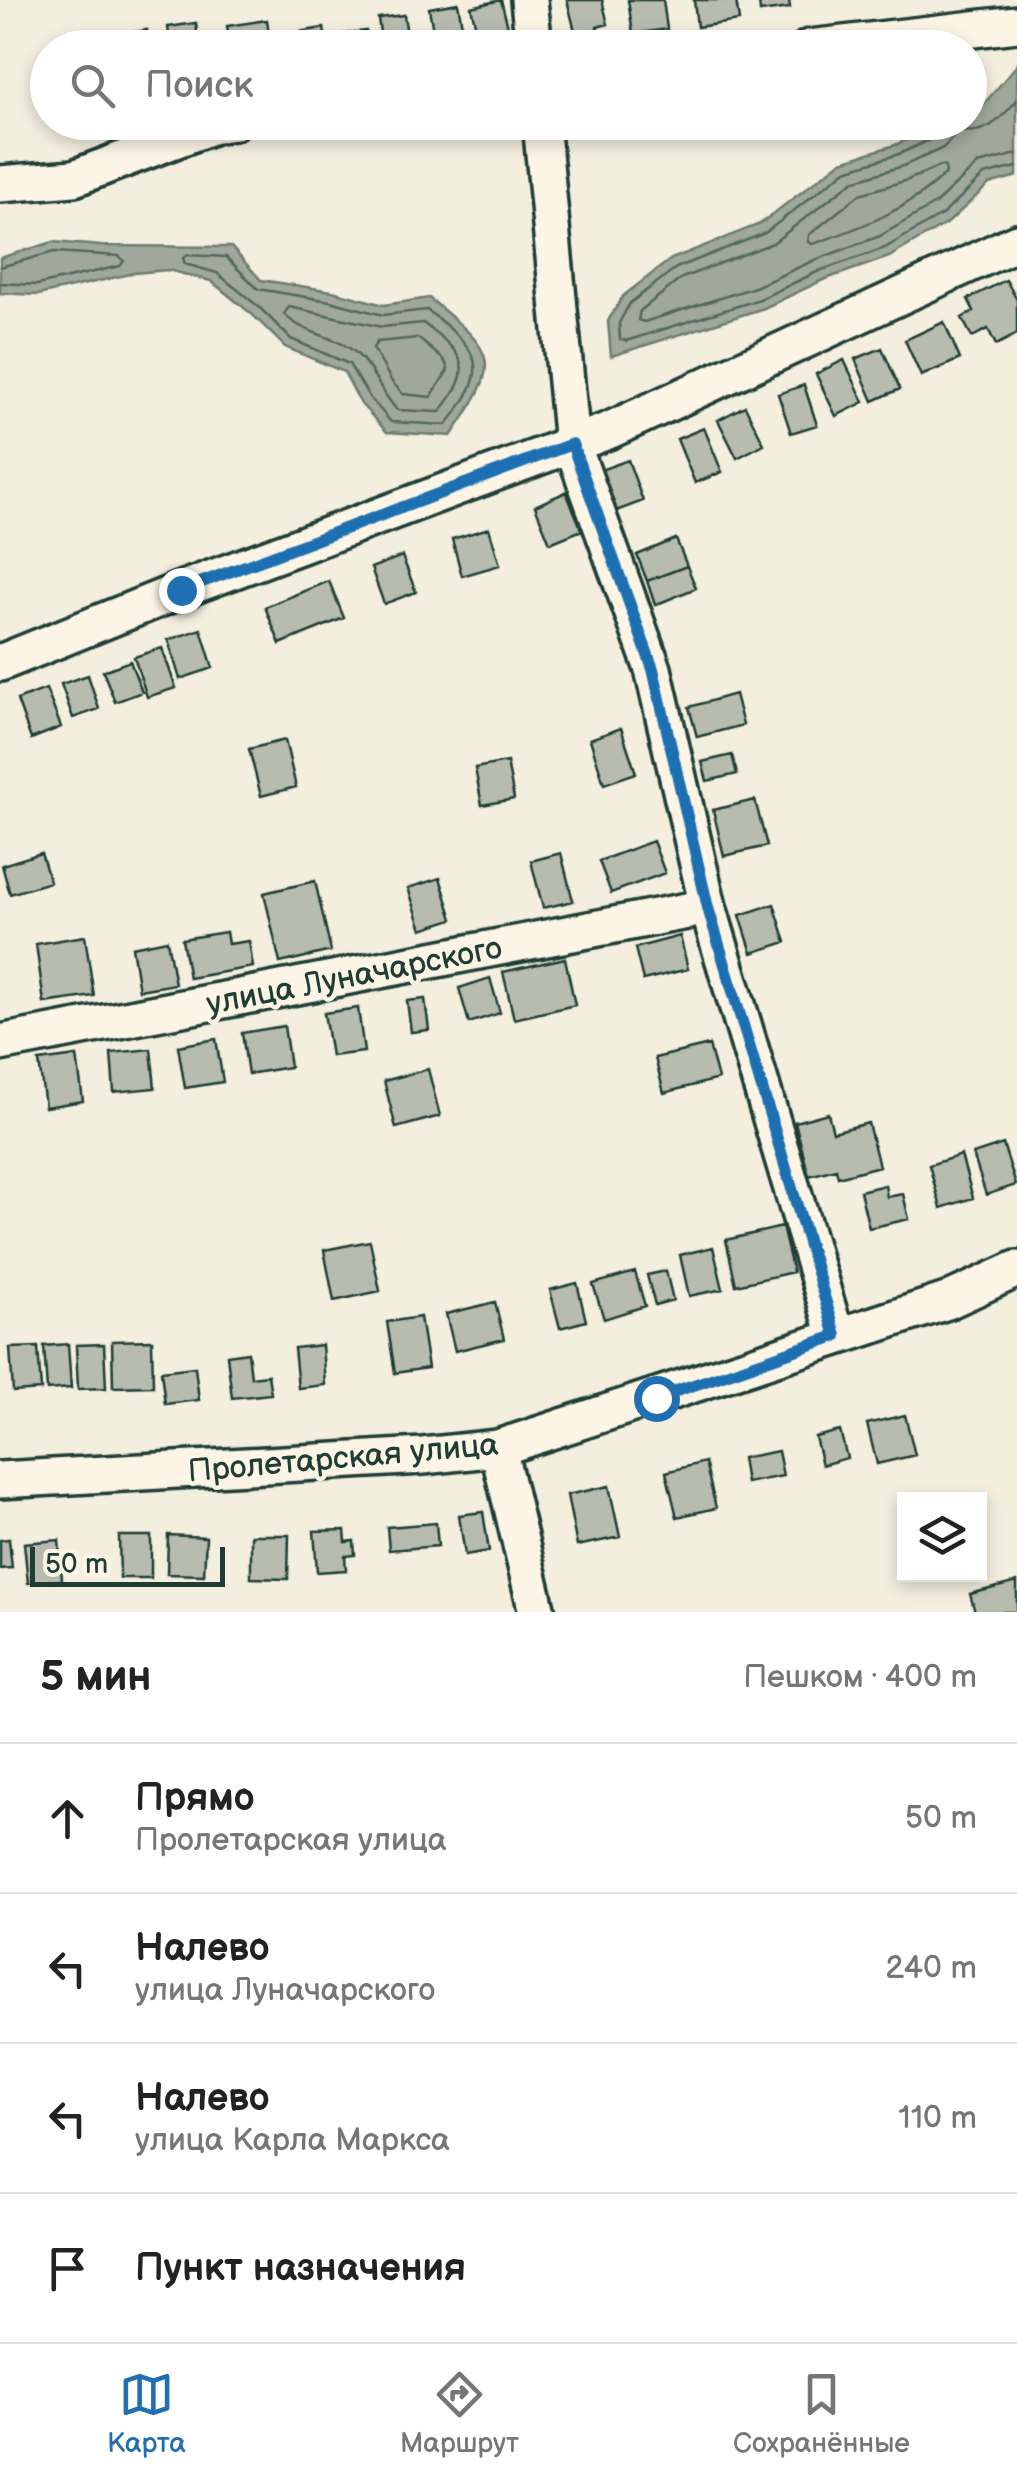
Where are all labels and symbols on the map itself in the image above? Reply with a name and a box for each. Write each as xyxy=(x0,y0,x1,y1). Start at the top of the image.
route end xyxy=(159,568,205,614)
street label: улица Луначарского xyxy=(203,929,505,1024)
route start xyxy=(634,1376,680,1422)
street label: Пролетарская улица xyxy=(186,1425,500,1492)
scale bar xyxy=(30,1542,225,1586)

